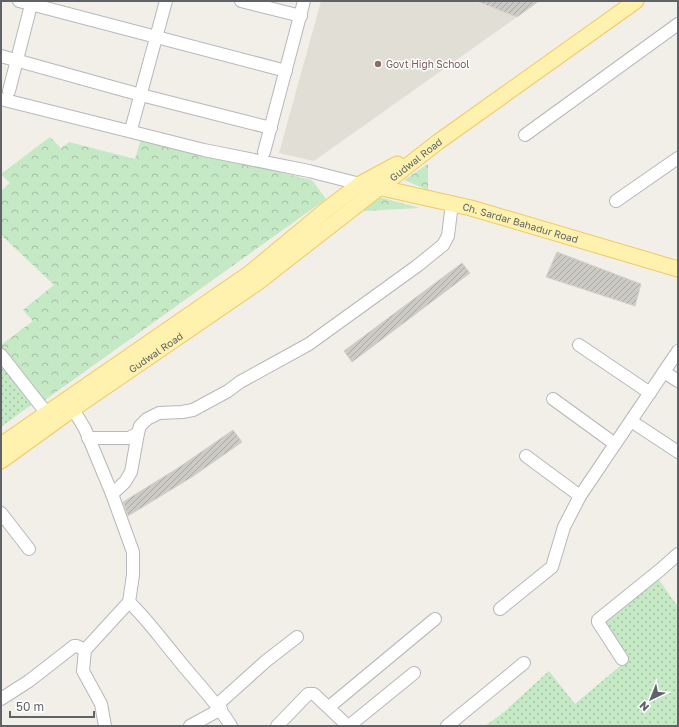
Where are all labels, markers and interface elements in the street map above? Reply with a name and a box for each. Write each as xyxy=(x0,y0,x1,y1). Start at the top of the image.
place label: Govt High School xyxy=(386,58,470,70)
marker: Govt High School xyxy=(373,59,383,69)
street label: Gudwal Road xyxy=(387,135,444,183)
street label: Ch. Sardar Bahadur Road xyxy=(462,200,580,245)
street label: Gudwal Road xyxy=(126,330,185,375)
north arrow xyxy=(631,679,671,719)
scale bar xyxy=(10,693,94,719)
text: 50 m xyxy=(16,699,44,714)
text: N xyxy=(636,699,651,714)

